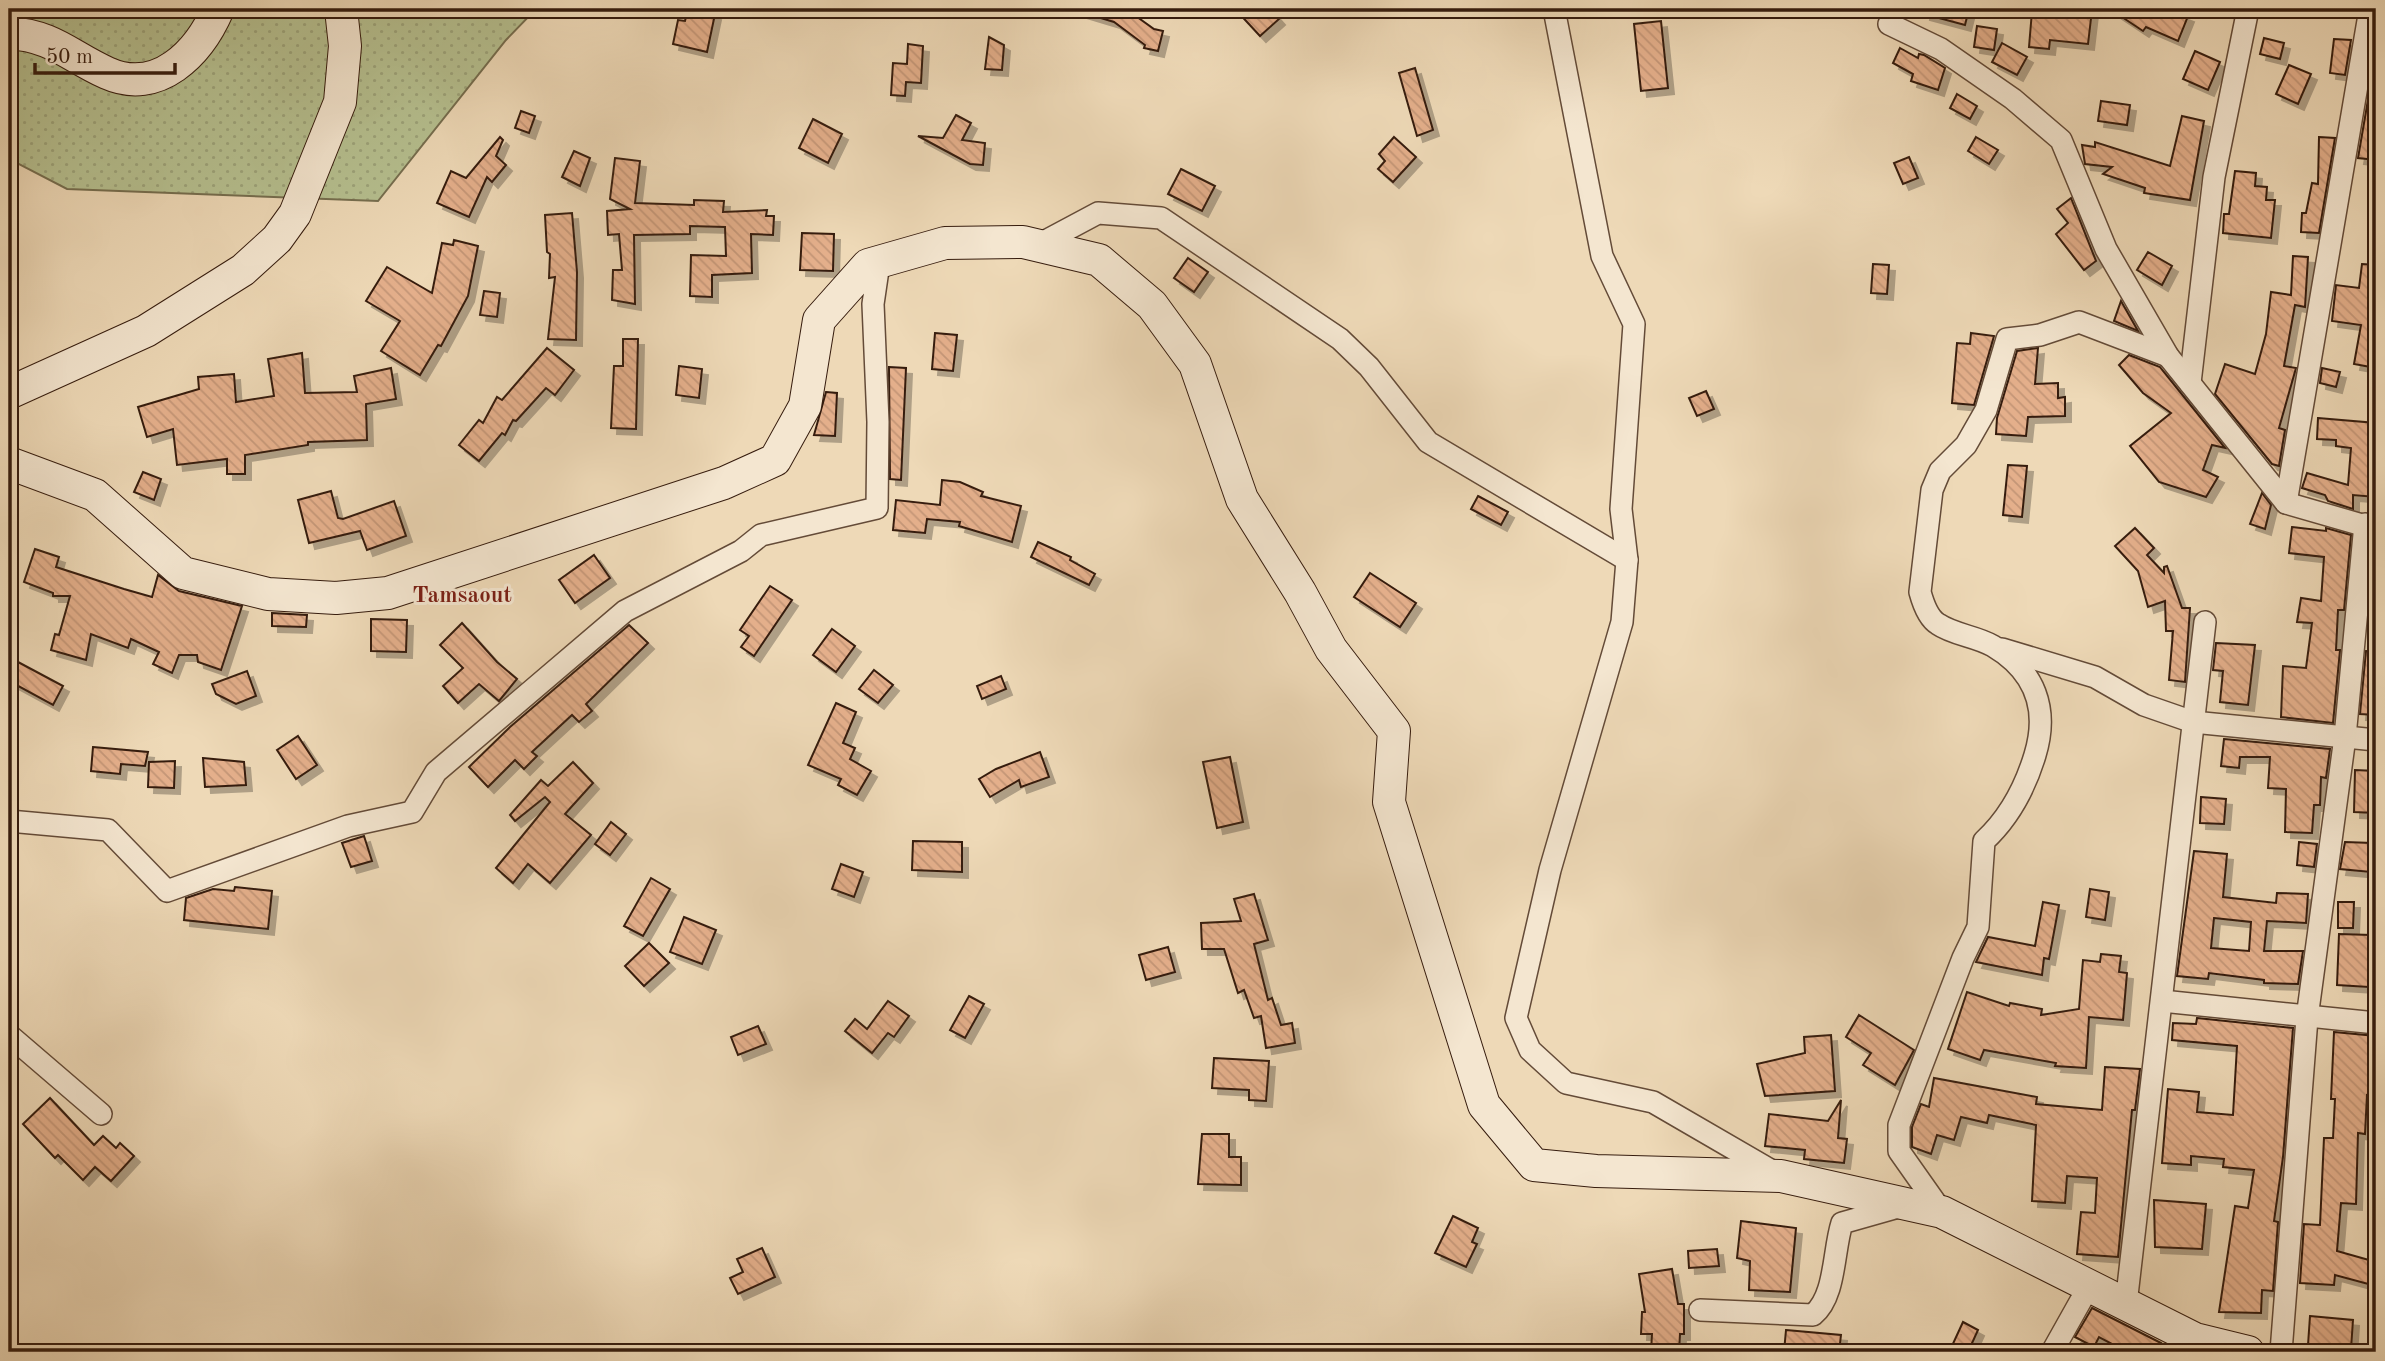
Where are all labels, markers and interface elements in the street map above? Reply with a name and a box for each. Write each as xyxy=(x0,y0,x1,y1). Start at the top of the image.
scale bar xyxy=(35,32,175,76)
text: 50 m xyxy=(46,47,93,68)
district label: Tamsaout xyxy=(412,584,512,607)

